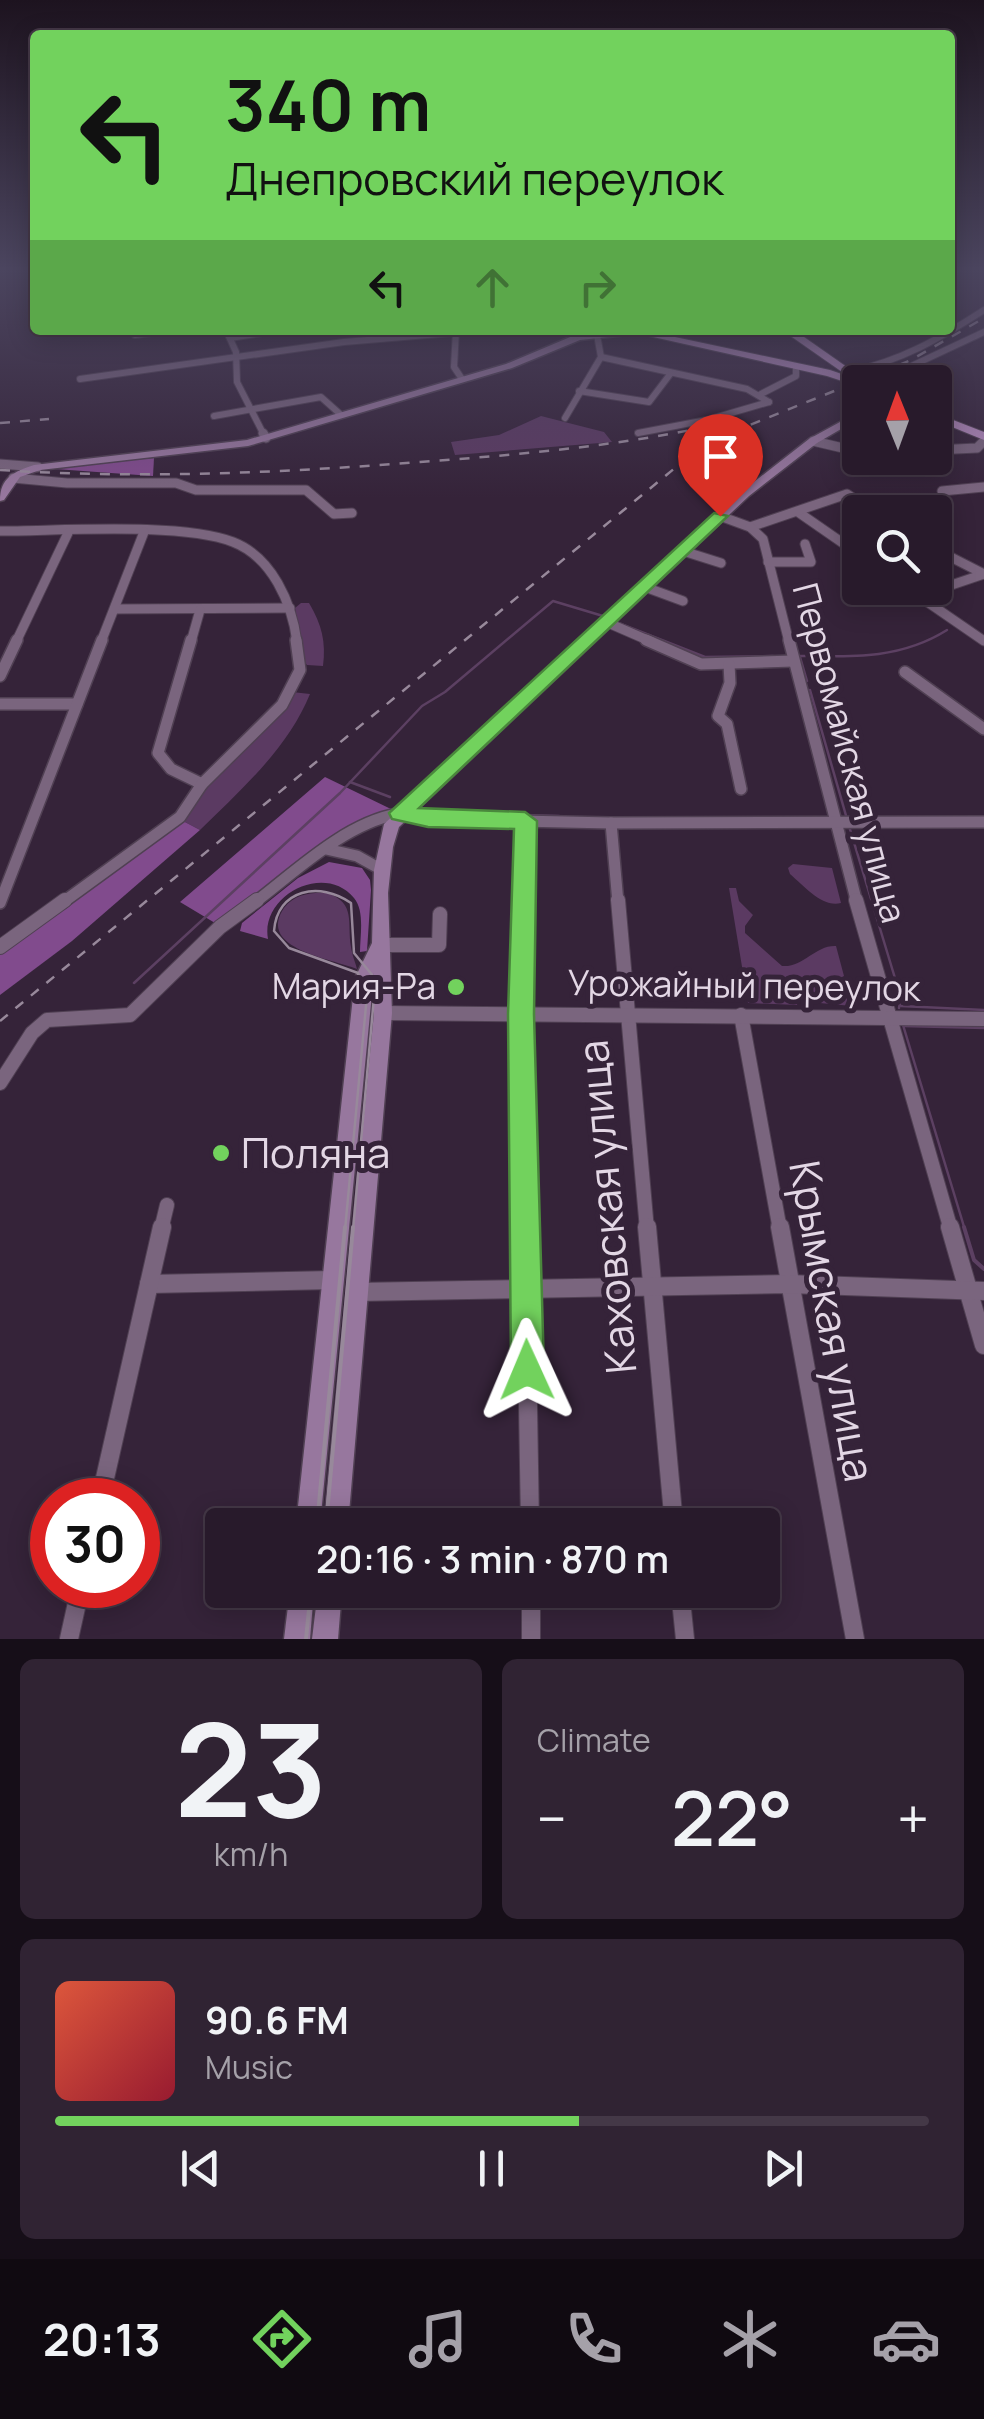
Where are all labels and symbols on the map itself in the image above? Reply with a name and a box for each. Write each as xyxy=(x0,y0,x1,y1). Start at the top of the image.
north arrow xyxy=(842,365,952,475)
pin xyxy=(678,414,763,517)
street label: Первомайская улица xyxy=(782,578,918,928)
street label: Урожайный переулок xyxy=(567,958,922,1012)
place label: Мария-Ра xyxy=(272,962,436,1010)
marker: Мария-Ра xyxy=(445,976,467,998)
street label: Каховская улица xyxy=(563,1038,649,1376)
place label: Поляна xyxy=(241,1123,390,1181)
marker: Поляна xyxy=(210,1142,232,1164)
street label: Крымская улица xyxy=(776,1156,890,1486)
position arrow xyxy=(475,1318,579,1422)
speed limit sign: 30 xyxy=(30,1478,160,1608)

